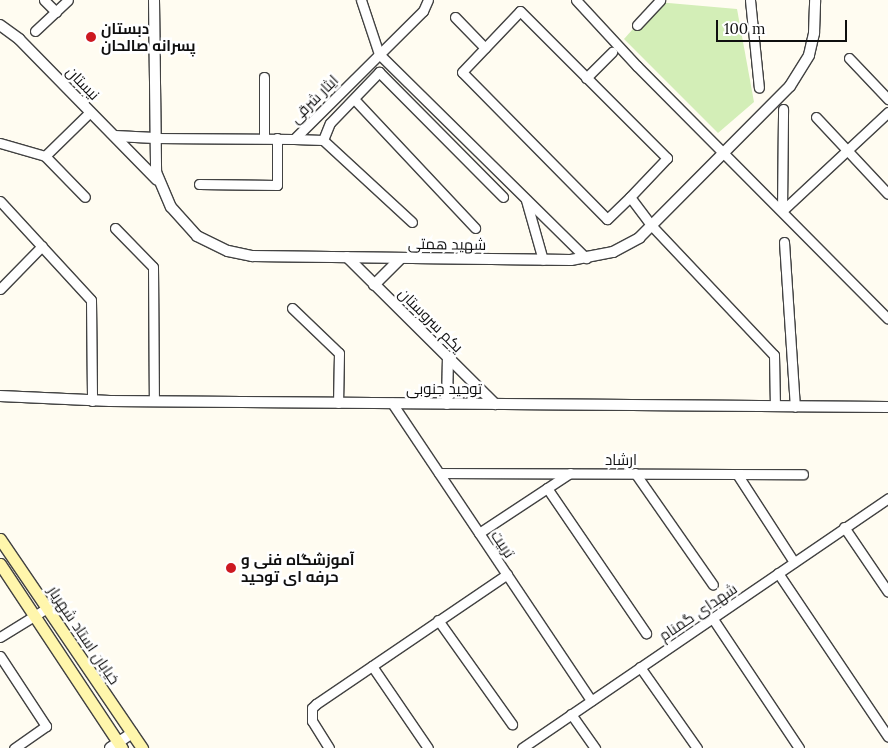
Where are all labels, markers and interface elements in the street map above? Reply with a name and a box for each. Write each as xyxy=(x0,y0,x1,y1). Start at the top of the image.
scale bar xyxy=(718,10,849,42)
place label: دبستان پسرانه صالحان xyxy=(101,19,196,54)
text: 100 m xyxy=(724,19,765,38)
marker: دبستان پسرانه صالحان xyxy=(85,31,97,43)
street label: نيستان xyxy=(63,62,103,104)
street label: ایثار شرقی xyxy=(286,71,342,127)
street label: شهید همتی xyxy=(408,234,486,254)
street label: یکم سروستان xyxy=(395,284,467,356)
street label: توحید جنوبی xyxy=(406,380,482,398)
street label: ارشاد xyxy=(605,451,637,469)
street label: تربیت xyxy=(487,527,519,561)
place label: آموزشگاه فنی و حرفه ای توحید xyxy=(241,550,355,585)
marker: آموزشگاه فنی و حرفه ای توحید xyxy=(225,562,237,574)
street label: شهدای گمنام xyxy=(656,579,740,645)
street label: خیابان استاد شهریار xyxy=(44,582,124,688)

